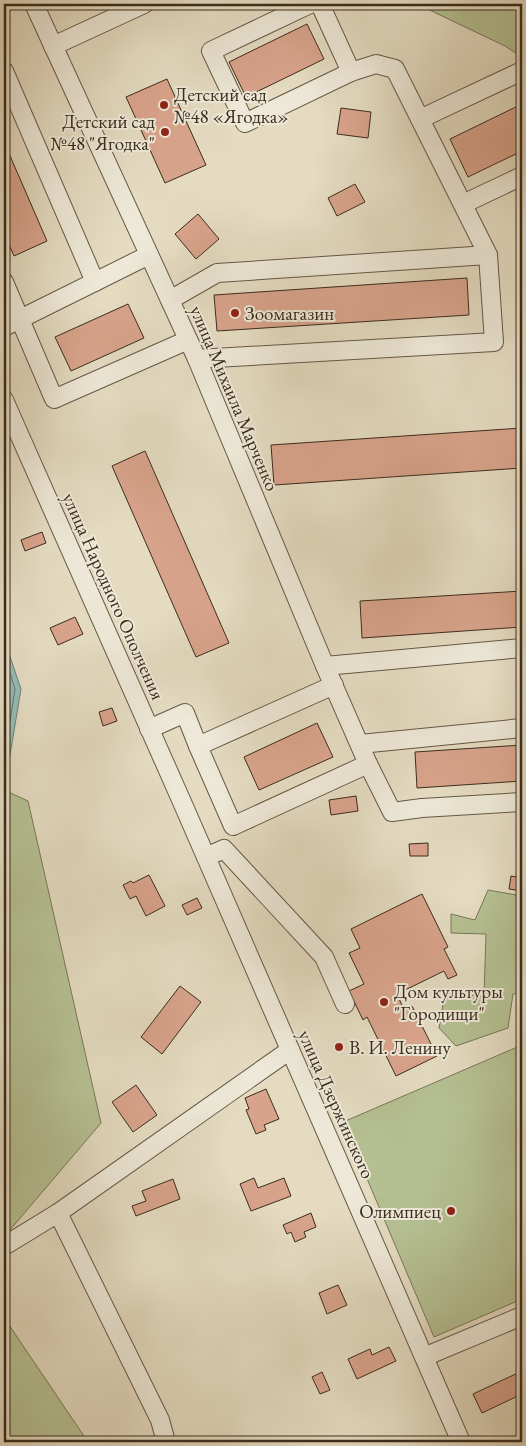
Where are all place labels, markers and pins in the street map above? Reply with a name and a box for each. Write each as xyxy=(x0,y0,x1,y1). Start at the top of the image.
place label: Детский сад №48 «Ягодка» xyxy=(174,82,289,129)
marker: Детский сад №48 «Ягодка» xyxy=(158,99,170,111)
place label: Детский сад №48 "Ягодка" xyxy=(51,109,155,156)
marker: Детский сад №48 "Ягодка" xyxy=(159,126,171,138)
place label: Зоомагазин xyxy=(245,301,334,326)
marker: Зоомагазин xyxy=(229,307,241,319)
place label: Дом культуры "Городищи" xyxy=(394,979,503,1026)
marker: Дом культуры "Городищи" xyxy=(378,996,390,1008)
place label: В. И. Ленину xyxy=(349,1035,451,1060)
marker: В. И. Ленину xyxy=(333,1041,345,1053)
place label: Олимпиец xyxy=(359,1199,441,1224)
marker: Олимпиец xyxy=(445,1205,457,1217)

